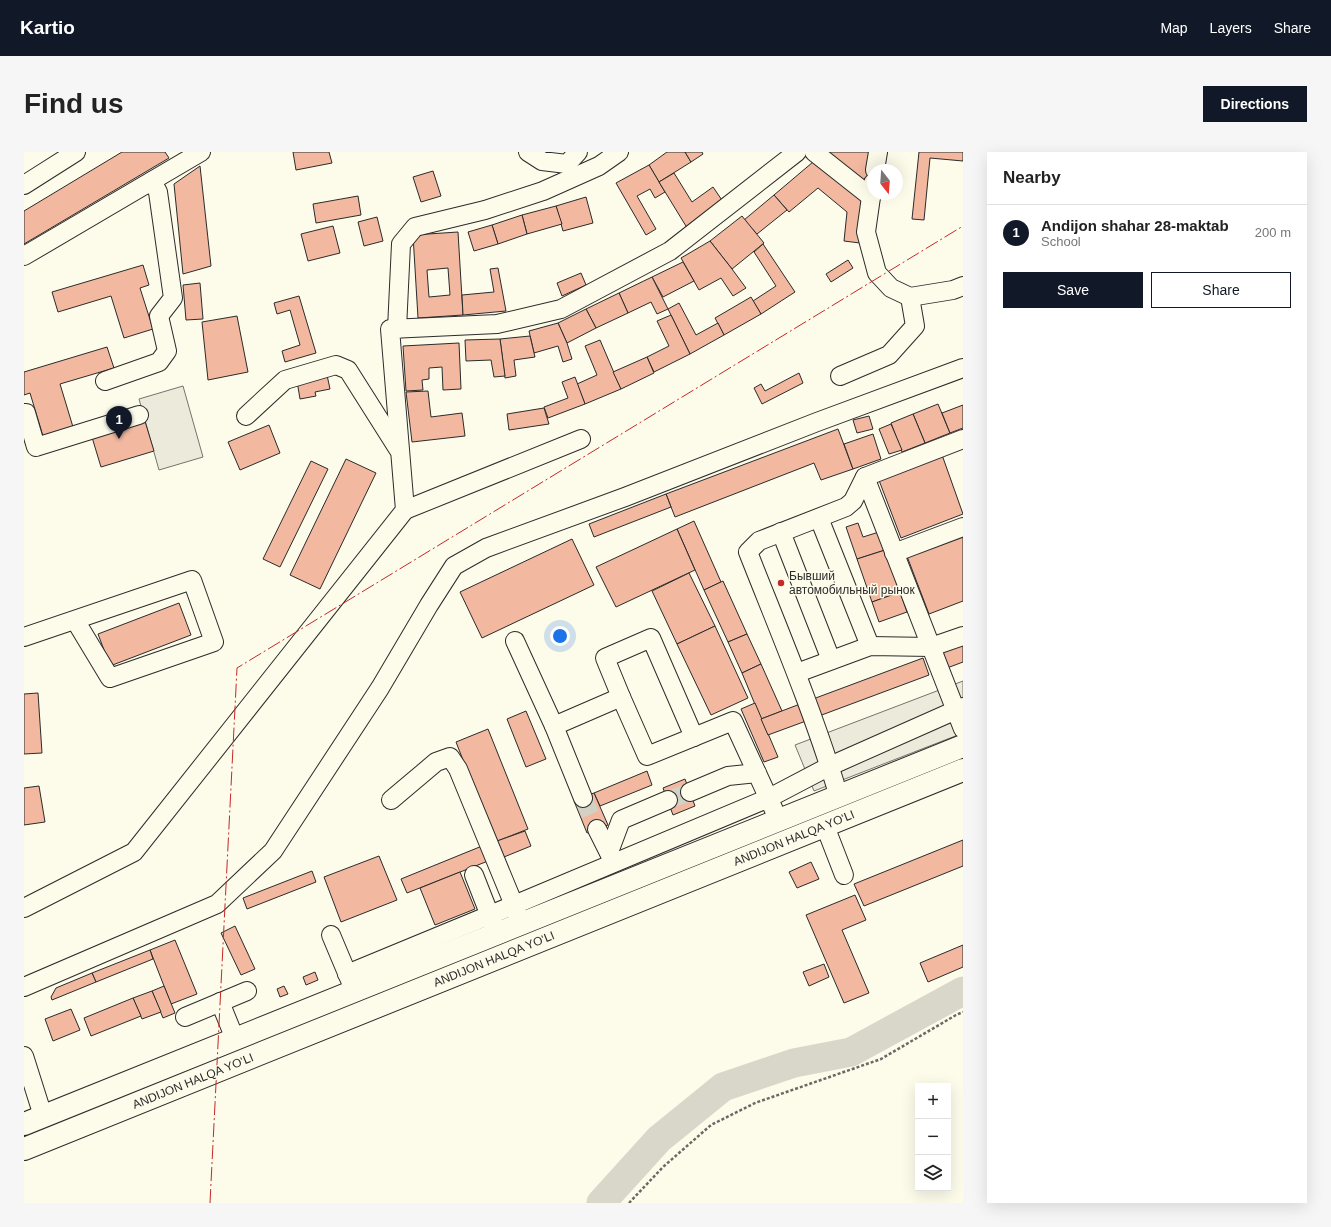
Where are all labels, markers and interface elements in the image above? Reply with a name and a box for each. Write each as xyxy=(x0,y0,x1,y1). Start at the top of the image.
text: Kartio xyxy=(20,17,75,38)
text: Map xyxy=(1160,20,1188,36)
text: Layers xyxy=(1210,20,1252,36)
text: Share xyxy=(1274,20,1311,36)
button: Directions xyxy=(1203,86,1307,122)
text: Find us xyxy=(24,88,124,119)
north arrow xyxy=(867,164,903,200)
text: Nearby xyxy=(1003,168,1061,187)
text: Andijon shahar 28-maktab xyxy=(1041,217,1229,234)
text: 1 xyxy=(1012,225,1020,240)
text: 200 m xyxy=(1255,225,1291,240)
text: School xyxy=(1041,234,1081,249)
button: Save xyxy=(1003,272,1143,308)
button: Share xyxy=(1151,272,1291,308)
pin: 1 xyxy=(106,406,132,439)
place label: Бывший автомобильный рынок xyxy=(789,569,915,597)
marker: Бывший автомобильный рынок xyxy=(776,578,786,588)
your location xyxy=(550,626,570,646)
street label: ANDIJON HALQA YO‘LI xyxy=(732,807,856,869)
street label: ANDIJON HALQA YO‘LI xyxy=(432,928,556,990)
street label: ANDIJON HALQA YO‘LI xyxy=(131,1050,255,1112)
map controls xyxy=(915,1083,951,1191)
button: + xyxy=(915,1083,951,1119)
button: − xyxy=(915,1119,951,1155)
button: layers xyxy=(915,1155,951,1191)

